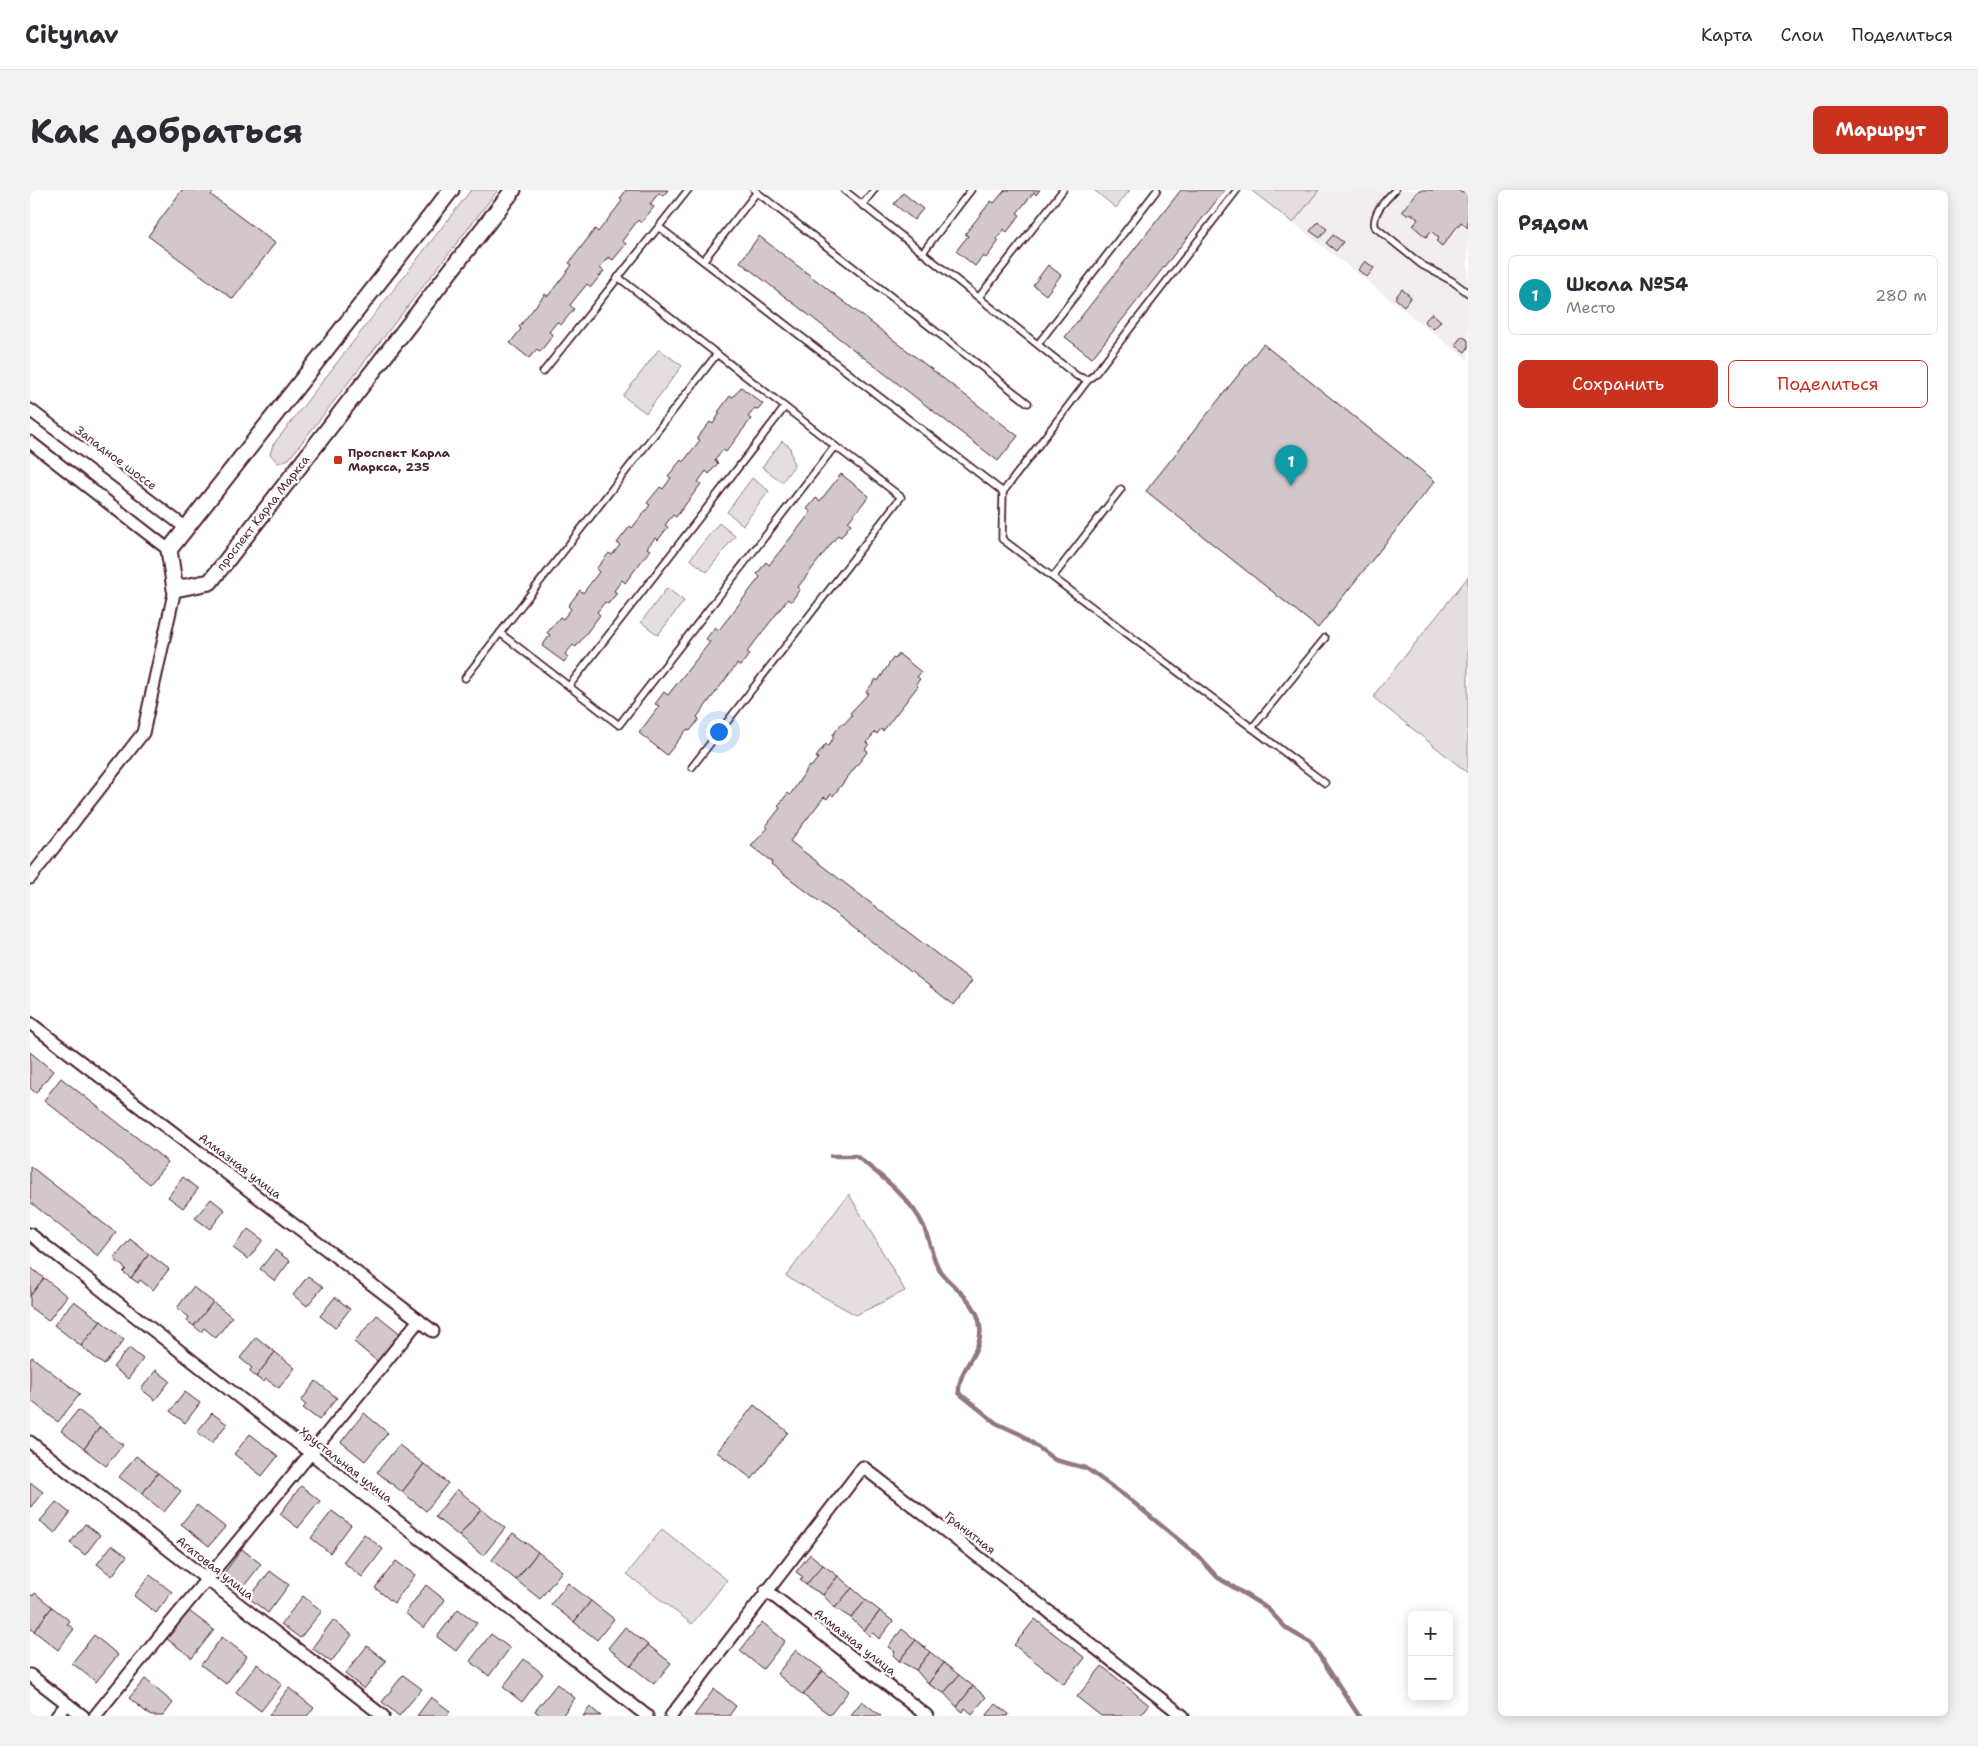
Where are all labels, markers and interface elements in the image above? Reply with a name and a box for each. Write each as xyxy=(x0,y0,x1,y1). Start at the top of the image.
text: Citynav xyxy=(25,19,119,51)
text: Карта xyxy=(1701,23,1752,47)
text: Слои xyxy=(1780,23,1824,47)
text: Поделиться xyxy=(1852,23,1953,47)
button: Маршрут xyxy=(1813,106,1948,154)
text: Как добраться xyxy=(30,107,303,154)
text: Рядом xyxy=(1518,209,1588,237)
text: Школа №54 xyxy=(1566,272,1688,297)
text: 1 xyxy=(1531,285,1539,306)
text: 280 m xyxy=(1875,285,1927,306)
text: Место xyxy=(1566,297,1616,318)
button: Сохранить xyxy=(1518,360,1718,408)
button: Поделиться xyxy=(1728,360,1928,408)
street label: Западное шоссе xyxy=(72,422,160,494)
place label: Проспект Карла Маркса, 235 xyxy=(348,445,451,475)
pin: 1 xyxy=(1275,445,1307,486)
street label: проспект Карла Маркса xyxy=(213,452,313,574)
marker: Проспект Карла Маркса, 235 xyxy=(332,454,344,466)
your location xyxy=(706,719,732,745)
street label: Алмазная улица xyxy=(195,1130,285,1203)
street label: Хрустальная улица xyxy=(296,1424,396,1507)
street label: Гранитная xyxy=(941,1508,999,1558)
street label: Агатовая улица xyxy=(173,1533,257,1604)
street label: Алмазная улица xyxy=(811,1605,900,1679)
map controls xyxy=(1408,1611,1453,1701)
button: + xyxy=(1408,1611,1453,1656)
button: − xyxy=(1408,1656,1453,1701)

